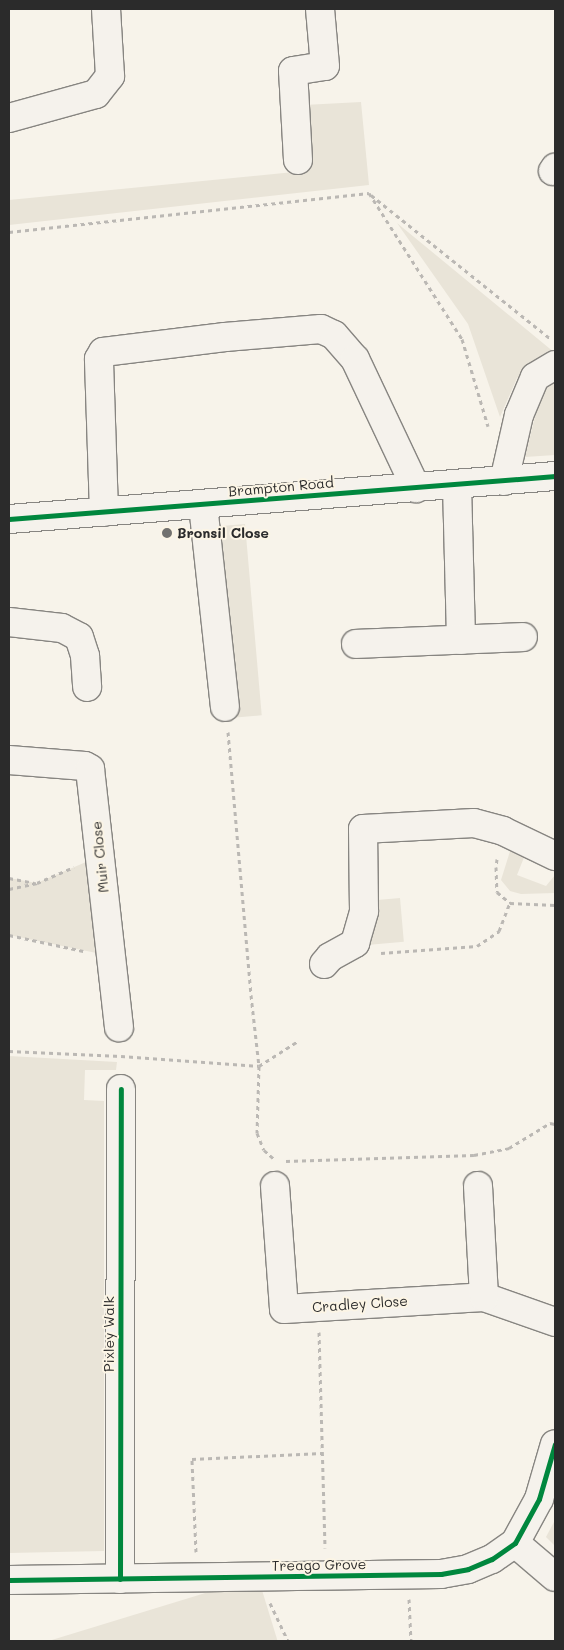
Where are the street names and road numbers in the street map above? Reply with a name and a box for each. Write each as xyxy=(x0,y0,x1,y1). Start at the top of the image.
street label: Brampton Road xyxy=(228,474,334,500)
street label: Muir Close xyxy=(88,820,112,894)
street label: Cradley Close xyxy=(312,1292,408,1316)
street label: Pixley Walk xyxy=(101,1296,117,1372)
street label: Treago Grove xyxy=(271,1556,367,1574)

